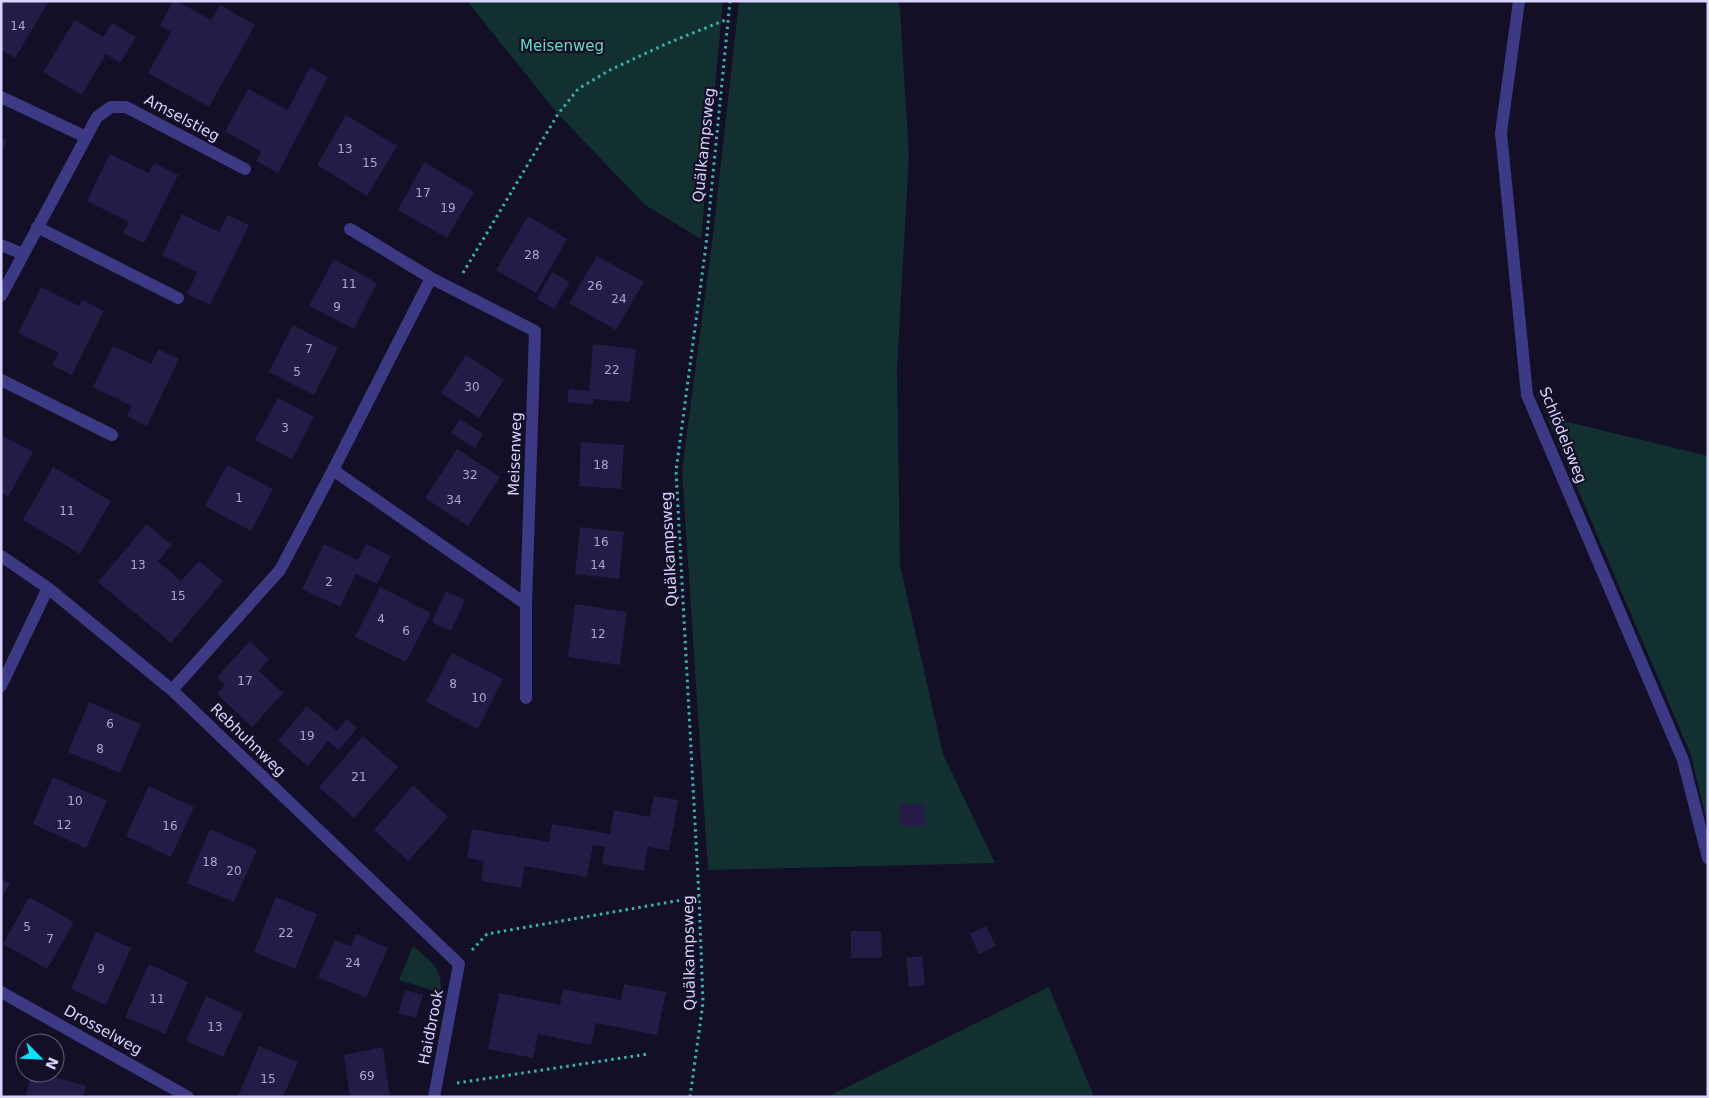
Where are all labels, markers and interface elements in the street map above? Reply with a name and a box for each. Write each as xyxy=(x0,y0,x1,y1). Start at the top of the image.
house number: 14 xyxy=(10,19,26,33)
park label: Meisenweg xyxy=(520,37,604,55)
street label: Quälkampsweg xyxy=(689,87,719,203)
street label: Amselstieg xyxy=(141,91,223,145)
house number: 13 xyxy=(337,142,353,156)
house number: 15 xyxy=(362,156,378,170)
house number: 17 xyxy=(415,186,431,200)
house number: 19 xyxy=(440,201,456,215)
house number: 28 xyxy=(524,248,540,262)
house number: 11 xyxy=(341,277,357,291)
house number: 26 xyxy=(587,279,603,293)
house number: 24 xyxy=(611,292,627,306)
house number: 9 xyxy=(333,300,341,314)
house number: 7 xyxy=(305,342,313,356)
house number: 22 xyxy=(604,363,620,377)
house number: 5 xyxy=(293,365,301,379)
house number: 30 xyxy=(464,380,480,394)
street label: Schlödelsweg xyxy=(1535,384,1591,486)
street label: Meisenweg xyxy=(505,412,525,496)
house number: 3 xyxy=(281,421,289,435)
house number: 18 xyxy=(593,458,609,472)
house number: 32 xyxy=(462,468,478,482)
house number: 1 xyxy=(235,491,243,505)
street label: Quälkampsweg xyxy=(657,491,681,607)
house number: 34 xyxy=(446,493,462,507)
house number: 11 xyxy=(59,504,75,518)
house number: 16 xyxy=(593,535,609,549)
house number: 13 xyxy=(130,558,146,572)
house number: 14 xyxy=(590,558,606,572)
house number: 2 xyxy=(325,575,333,589)
house number: 15 xyxy=(170,589,186,603)
house number: 4 xyxy=(377,612,385,626)
house number: 6 xyxy=(402,624,410,638)
house number: 12 xyxy=(590,627,606,641)
house number: 17 xyxy=(237,674,253,688)
house number: 8 xyxy=(449,677,457,691)
house number: 10 xyxy=(471,691,487,705)
street label: Rebhuhnweg xyxy=(207,700,289,780)
house number: 6 xyxy=(106,717,114,731)
house number: 19 xyxy=(299,729,315,743)
house number: 8 xyxy=(96,742,104,756)
house number: 21 xyxy=(351,770,367,784)
house number: 10 xyxy=(67,794,83,808)
house number: 12 xyxy=(56,818,72,832)
house number: 16 xyxy=(162,819,178,833)
house number: 18 xyxy=(202,855,218,869)
house number: 20 xyxy=(226,864,242,878)
street label: Quälkampsweg xyxy=(679,895,699,1011)
house number: 5 xyxy=(23,920,31,934)
house number: 22 xyxy=(278,926,294,940)
house number: 7 xyxy=(46,932,54,946)
house number: 24 xyxy=(345,956,361,970)
house number: 9 xyxy=(97,962,105,976)
street label: Haidbrook xyxy=(415,987,447,1066)
house number: 11 xyxy=(149,992,165,1006)
street label: Drosselweg xyxy=(61,1001,145,1059)
house number: 13 xyxy=(207,1020,223,1034)
north arrow xyxy=(15,1033,65,1083)
text: N xyxy=(42,1055,62,1072)
house number: 69 xyxy=(359,1069,375,1083)
house number: 15 xyxy=(260,1072,276,1086)

